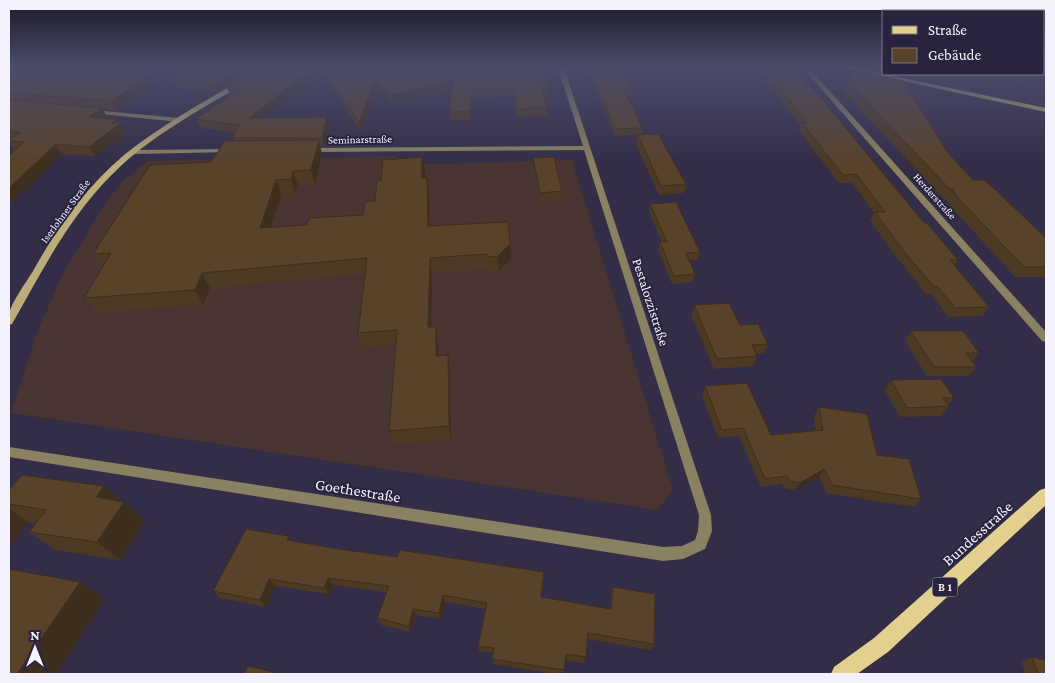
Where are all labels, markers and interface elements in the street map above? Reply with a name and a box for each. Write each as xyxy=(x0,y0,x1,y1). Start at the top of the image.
legend xyxy=(882,10,1045,75)
text: Straße xyxy=(928,22,967,38)
text: Gebäude xyxy=(928,47,982,63)
street label: Seminarstraße xyxy=(328,132,392,146)
street label: Herderstraße xyxy=(911,170,959,222)
street label: Iserlohner Straße xyxy=(38,177,92,245)
street label: Pestalozzistraße xyxy=(629,256,673,348)
street label: Goethestraße xyxy=(314,475,402,506)
street label: Bundesstraße xyxy=(939,498,1016,569)
road number: B 1 xyxy=(932,578,958,596)
north arrow xyxy=(10,623,60,673)
text: N xyxy=(30,627,40,643)

